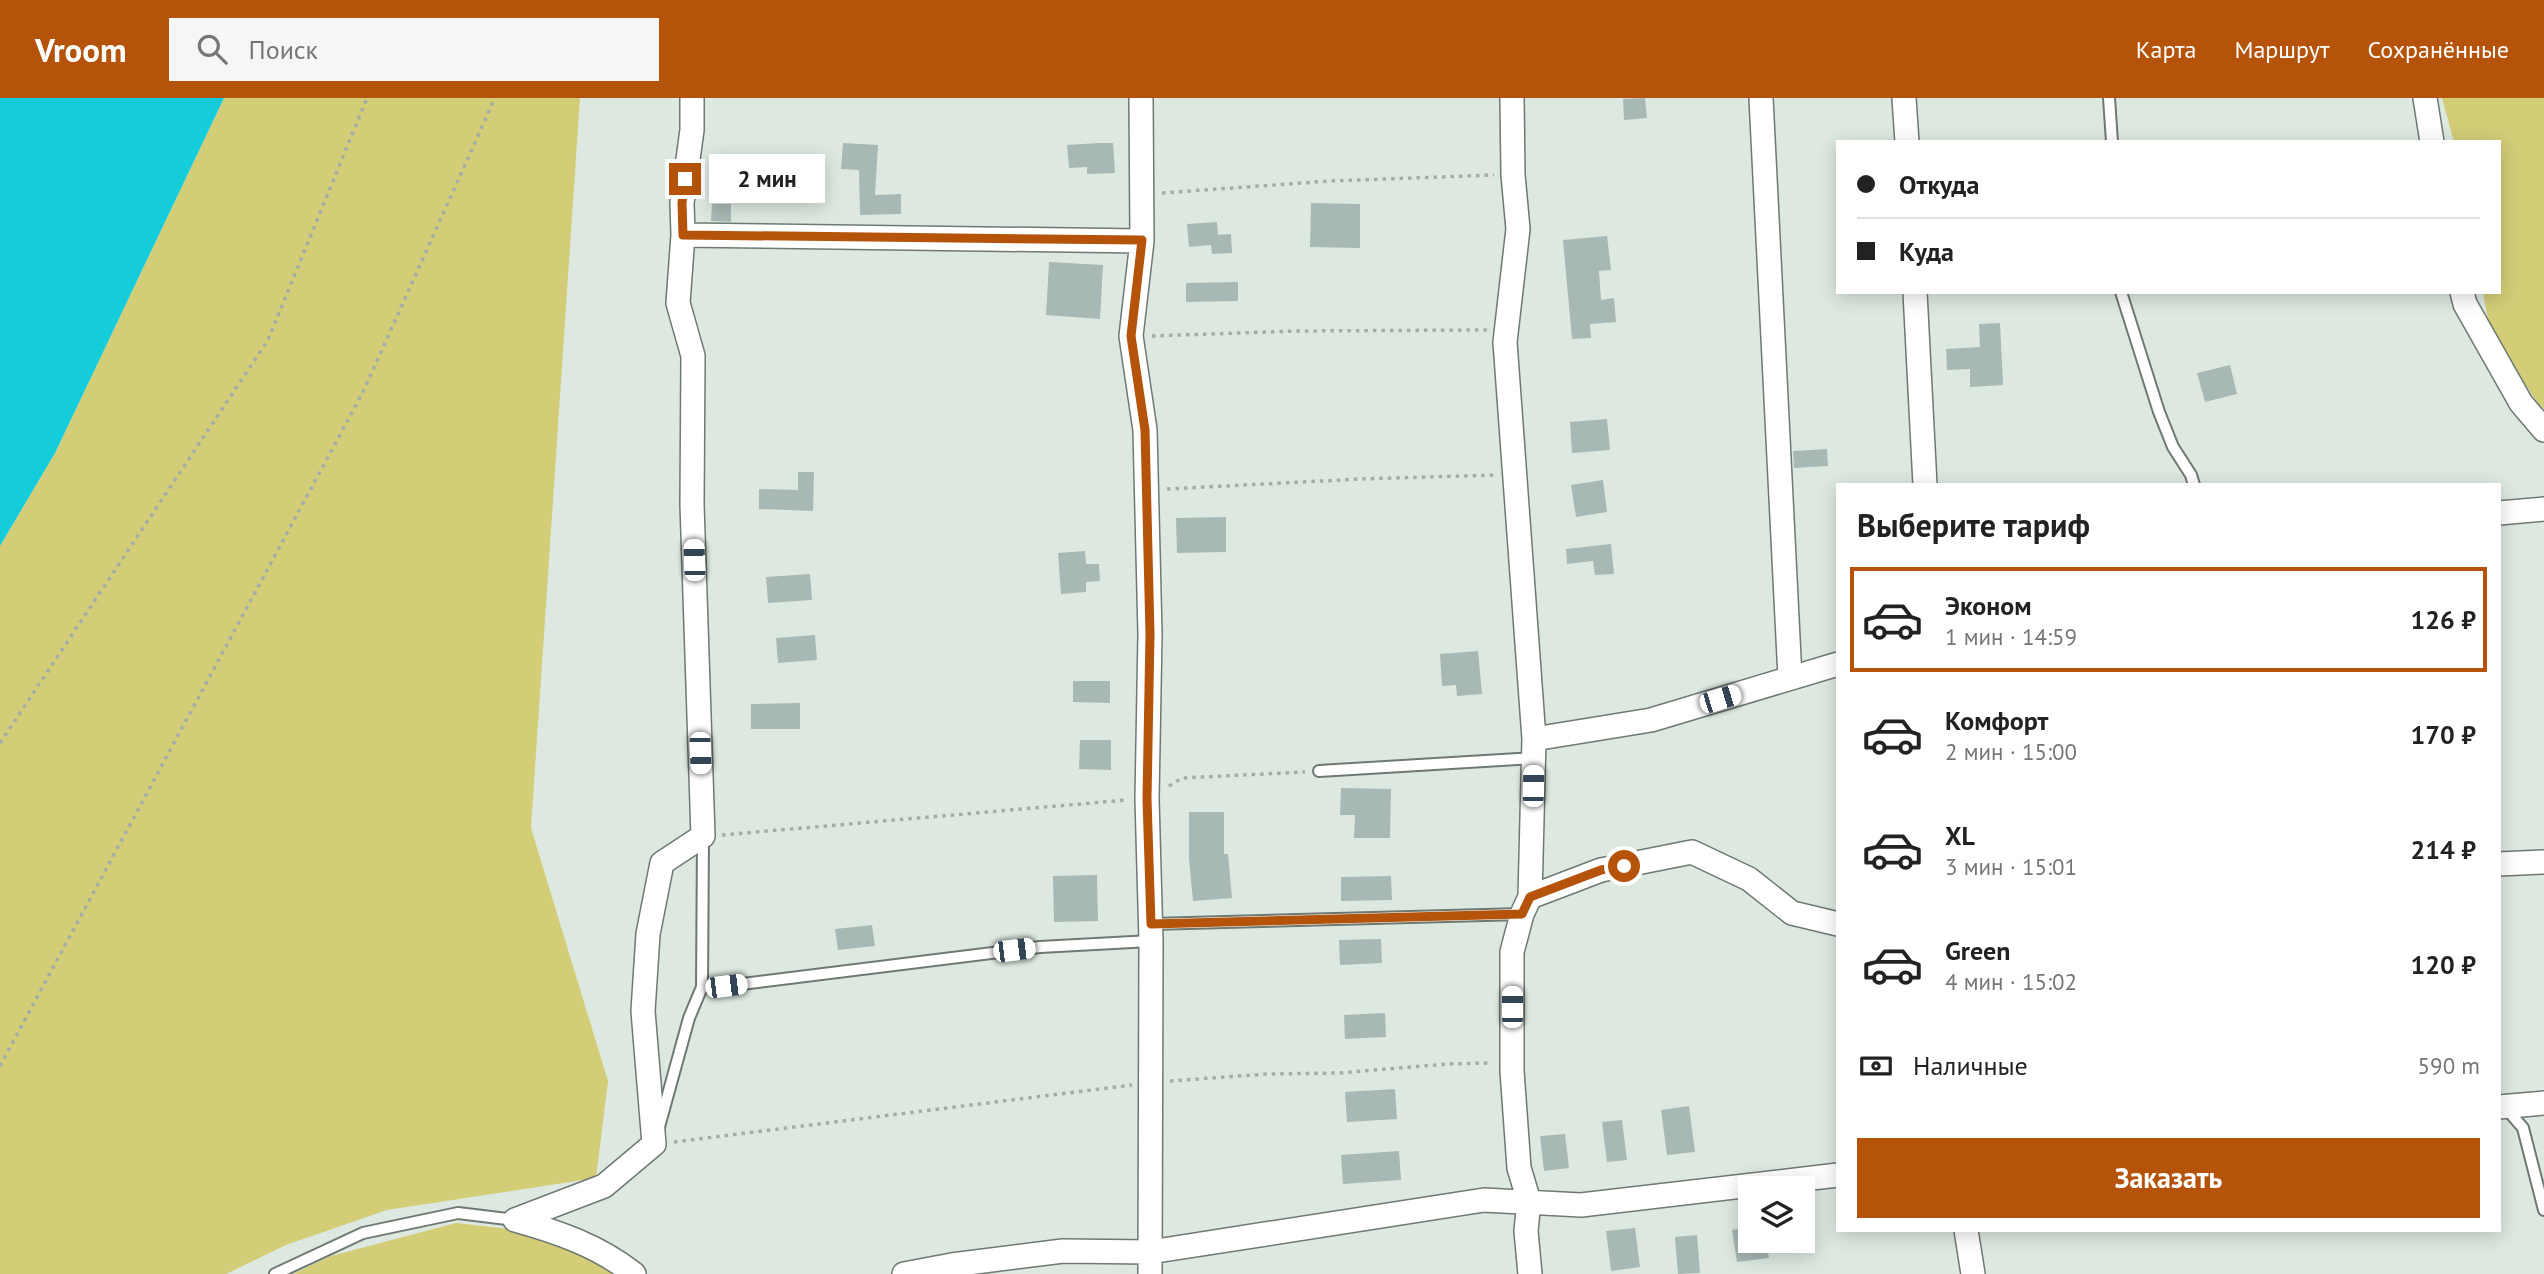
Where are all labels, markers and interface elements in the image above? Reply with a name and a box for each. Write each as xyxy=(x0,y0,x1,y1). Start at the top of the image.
search box xyxy=(169,18,659,81)
text: Vroom xyxy=(35,28,127,71)
icon: search xyxy=(193,30,231,68)
text: Поиск xyxy=(249,33,318,66)
text: Карта xyxy=(2136,34,2196,65)
text: Маршрут xyxy=(2234,34,2329,65)
text: Сохранённые xyxy=(2367,34,2509,65)
callout: 2 мин xyxy=(710,154,825,204)
route end xyxy=(669,163,701,195)
text: 2 мин xyxy=(737,164,797,193)
text: Откуда xyxy=(1899,168,1979,201)
text: Куда xyxy=(1899,235,1954,268)
text: Выберите тариф xyxy=(1857,504,2090,546)
car xyxy=(683,539,706,581)
icon: car xyxy=(1861,588,1924,651)
text: Эконом xyxy=(1945,589,2032,622)
text: 126 ₽ xyxy=(2410,603,2476,636)
text: 1 мин · 14:59 xyxy=(1945,622,2077,651)
car xyxy=(1697,683,1744,715)
icon: car xyxy=(1861,703,1924,766)
text: Комфорт xyxy=(1945,704,2048,737)
text: 170 ₽ xyxy=(2410,718,2476,751)
car xyxy=(689,732,712,774)
text: 2 мин · 15:00 xyxy=(1945,737,2077,766)
car xyxy=(1523,765,1544,807)
icon: car xyxy=(1861,818,1924,881)
text: XL xyxy=(1945,819,1975,852)
text: 214 ₽ xyxy=(2410,833,2476,866)
route start xyxy=(1608,850,1640,882)
text: 3 мин · 15:01 xyxy=(1945,852,2077,881)
icon: car xyxy=(1861,933,1924,996)
text: Green xyxy=(1945,934,2010,967)
car xyxy=(992,937,1037,963)
text: 120 ₽ xyxy=(2410,948,2476,981)
text: 4 мин · 15:02 xyxy=(1945,967,2077,996)
car xyxy=(704,973,749,999)
car xyxy=(1502,986,1523,1028)
icon: cash xyxy=(1857,1047,1895,1085)
text: Наличные xyxy=(1913,1049,2028,1082)
text: 590 m xyxy=(2418,1051,2480,1080)
button: Заказать xyxy=(1857,1138,2480,1218)
map controls xyxy=(1738,1176,1815,1253)
button: layers xyxy=(1738,1176,1815,1253)

